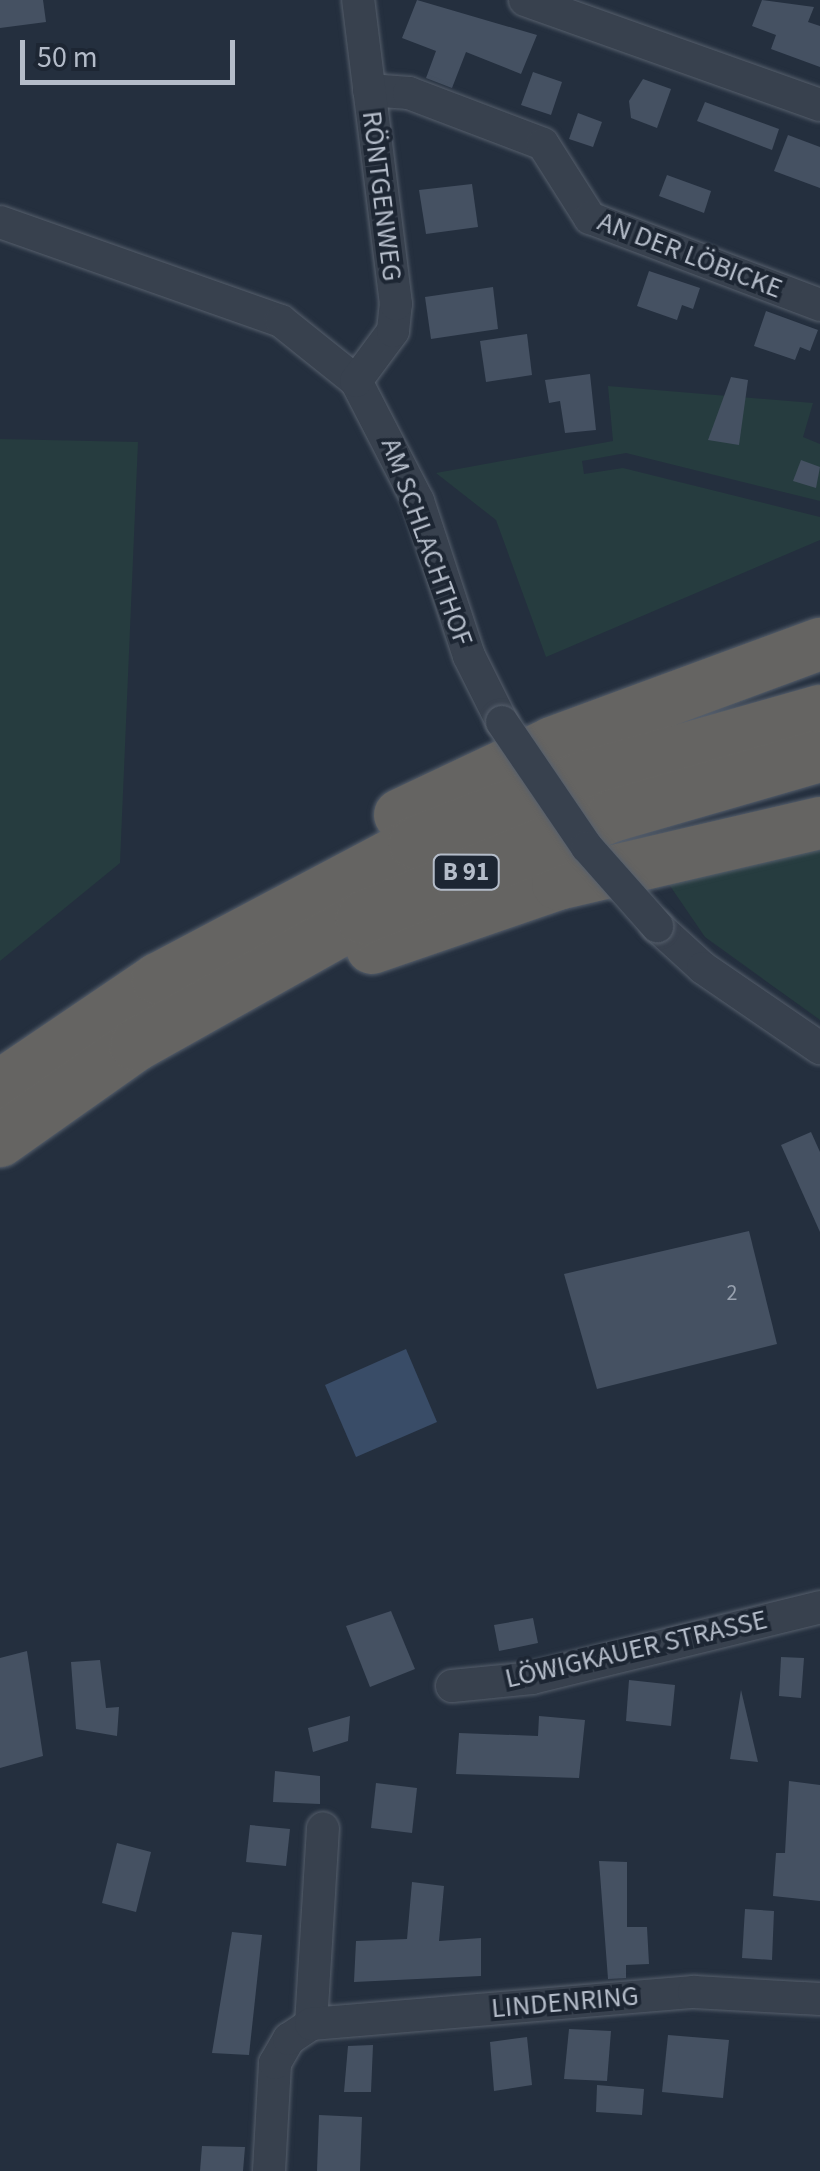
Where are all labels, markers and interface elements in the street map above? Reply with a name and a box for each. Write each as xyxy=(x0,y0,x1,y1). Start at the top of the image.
scale bar xyxy=(25,20,240,82)
text: 50 m xyxy=(37,36,98,79)
street label: RÖNTGENWEG xyxy=(355,109,409,283)
street label: AN DER LÖBICKE xyxy=(593,204,787,306)
street label: AM SCHLACHTHOF xyxy=(374,433,480,651)
road number: B 91 xyxy=(431,852,501,892)
house number: 2 xyxy=(727,1281,737,1307)
street label: LÖWIGKAUER STRASSE xyxy=(502,1603,770,1695)
street label: LINDENRING xyxy=(490,1979,640,2025)

